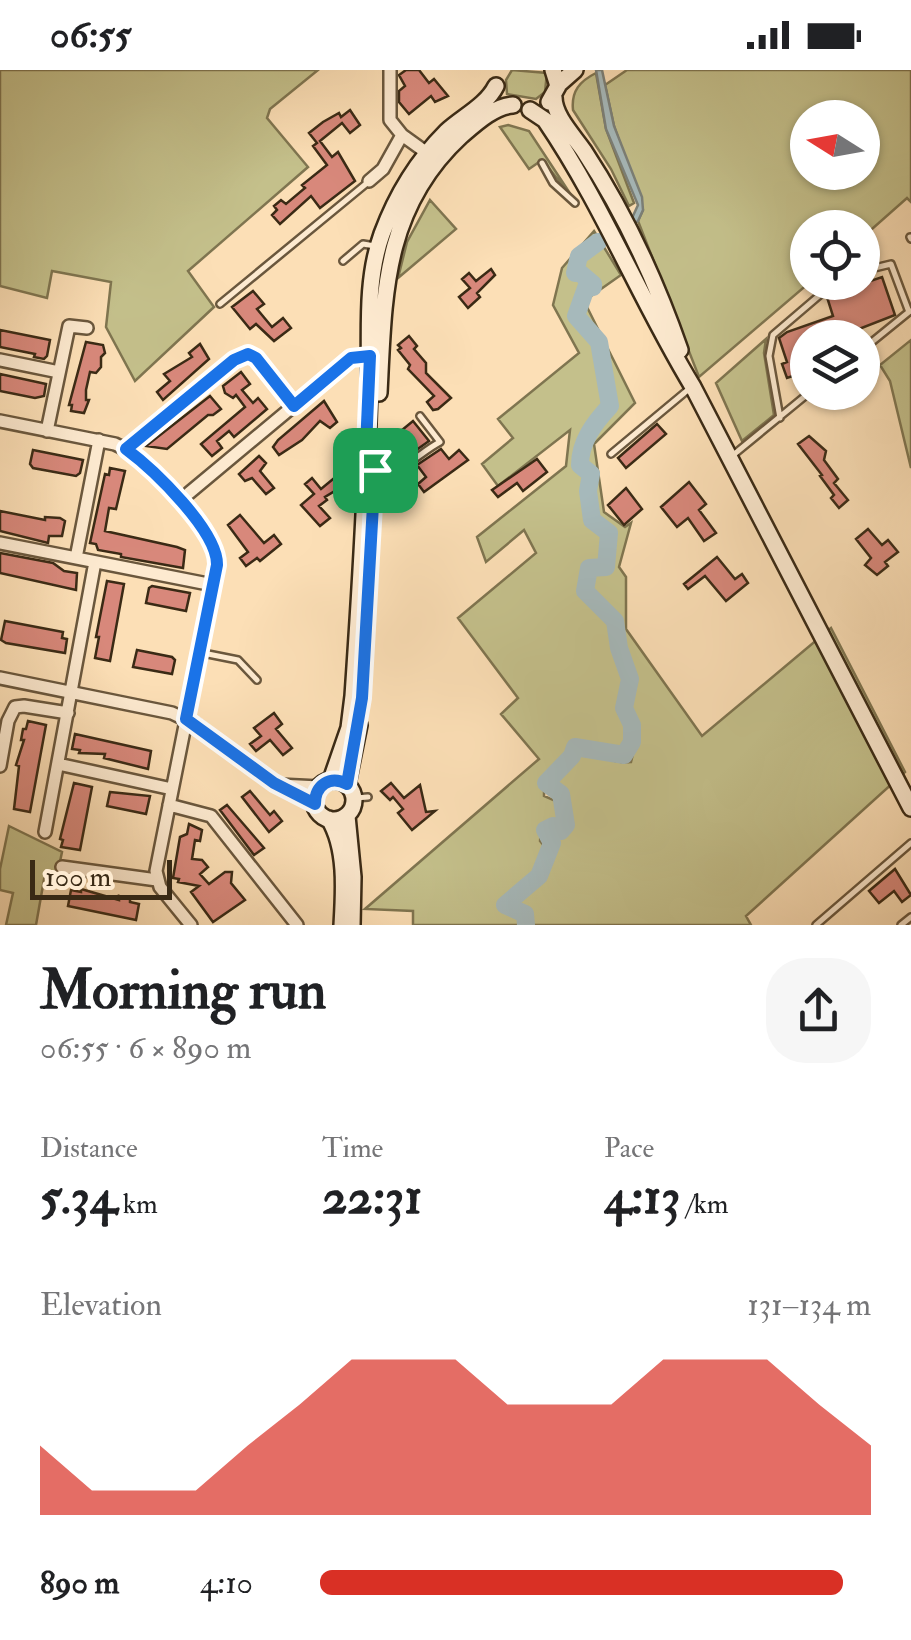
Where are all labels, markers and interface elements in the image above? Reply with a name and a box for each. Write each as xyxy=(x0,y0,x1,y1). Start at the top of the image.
text: 06:55 xyxy=(50,11,131,59)
north arrow xyxy=(790,100,880,190)
map controls xyxy=(790,100,880,410)
button: locate xyxy=(790,210,880,300)
button: layers xyxy=(790,320,880,410)
pin xyxy=(333,428,418,513)
icon: arrive xyxy=(348,443,403,498)
scale bar xyxy=(30,855,172,900)
text: 100 m xyxy=(45,860,111,895)
text: Morning run xyxy=(40,956,326,1025)
button: share xyxy=(766,958,871,1063)
text: 06:55 · 6 × 890 m xyxy=(40,1028,251,1068)
text: Distance xyxy=(40,1131,138,1166)
text: Time xyxy=(322,1131,383,1166)
text: Pace xyxy=(604,1131,654,1166)
text: 5.34 xyxy=(40,1166,117,1229)
text: 22:31 xyxy=(322,1166,422,1229)
text: 4:13 xyxy=(604,1166,680,1229)
text: km xyxy=(117,1187,158,1222)
text: /km xyxy=(680,1187,729,1222)
text: Elevation xyxy=(40,1285,162,1325)
text: 131–134 m xyxy=(747,1285,871,1325)
text: 890 m xyxy=(40,1563,119,1603)
text: 4:10 xyxy=(200,1563,253,1603)

